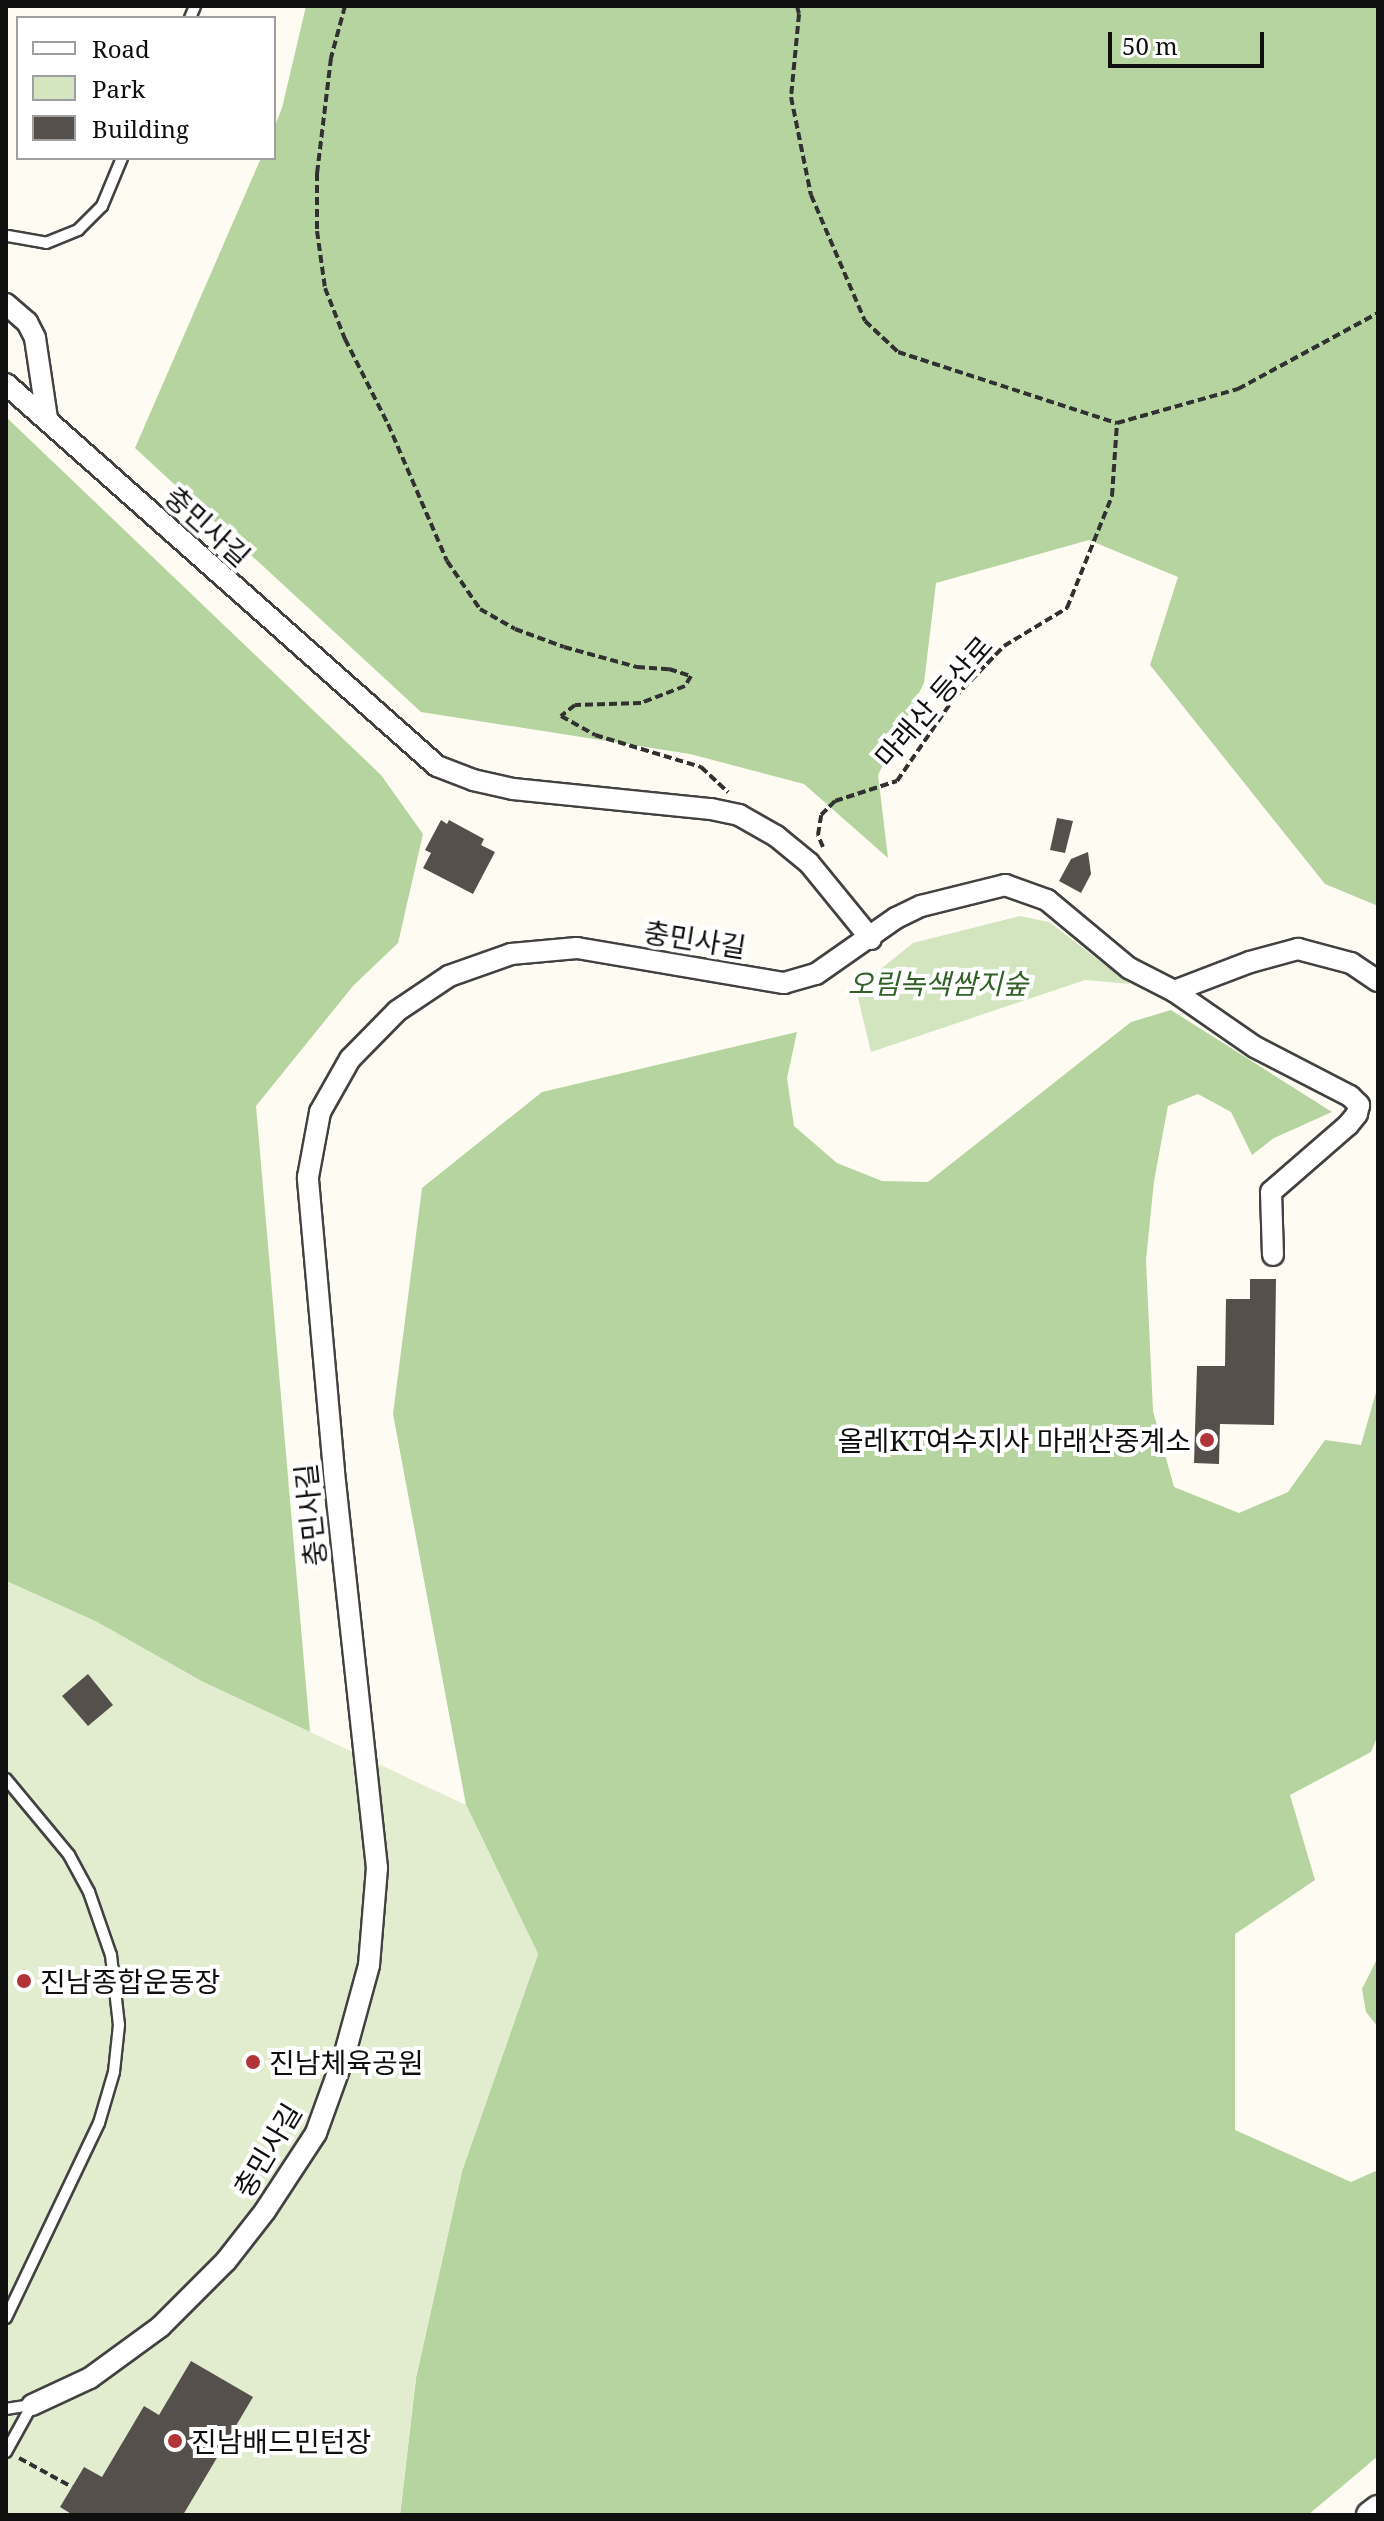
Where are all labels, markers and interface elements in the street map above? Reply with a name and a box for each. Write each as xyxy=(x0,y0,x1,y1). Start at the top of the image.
legend xyxy=(16,16,276,160)
scale bar xyxy=(1112,16,1268,66)
text: 50 m xyxy=(1122,29,1178,62)
text: Road xyxy=(92,32,150,65)
text: Park xyxy=(92,72,145,105)
text: Building xyxy=(92,112,189,145)
street label: 충민사길 xyxy=(158,479,258,573)
street label: 마래산 등산로 xyxy=(867,629,999,773)
street label: 충민사길 xyxy=(641,914,749,964)
park label: 오림녹색쌈지숲 xyxy=(848,966,1028,1000)
place label: 올레KT여수지사 마래산중계소 xyxy=(838,1423,1191,1457)
marker: 올레KT여수지사 마래산중계소 xyxy=(1198,1431,1216,1449)
street label: 충민사길 xyxy=(288,1462,332,1568)
place label: 진남종합운동장 xyxy=(40,1964,220,1998)
marker: 진남종합운동장 xyxy=(15,1972,33,1990)
place label: 진남체육공원 xyxy=(269,2045,424,2079)
marker: 진남체육공원 xyxy=(244,2053,262,2071)
street label: 충민사길 xyxy=(226,2097,308,2203)
place label: 진남배드민턴장 xyxy=(191,2424,371,2458)
marker: 진남배드민턴장 xyxy=(166,2432,184,2450)

